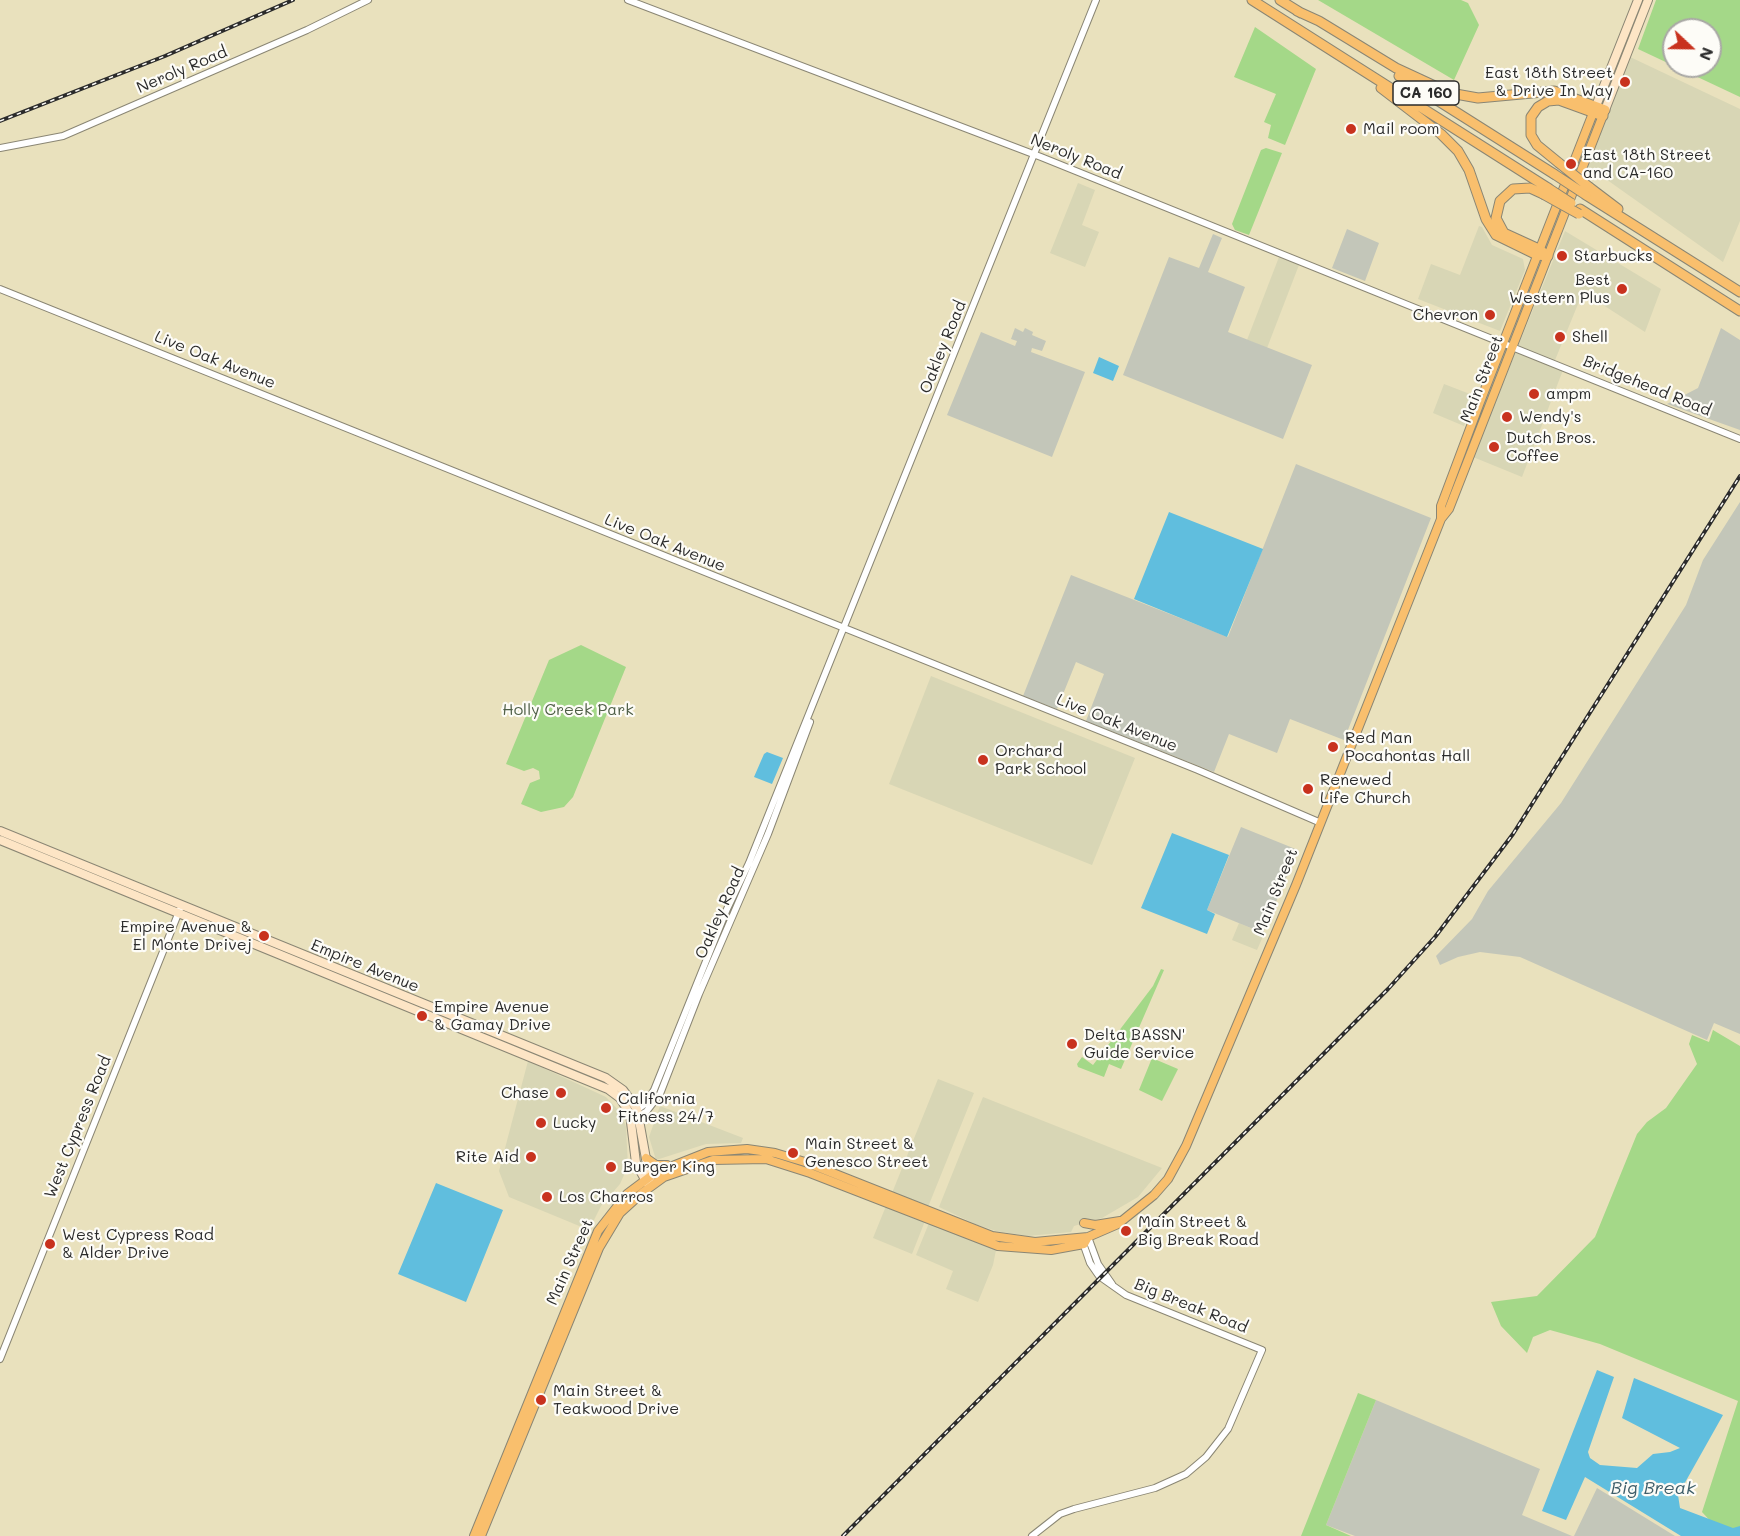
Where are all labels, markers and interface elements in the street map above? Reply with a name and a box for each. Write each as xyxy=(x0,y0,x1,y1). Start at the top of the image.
north arrow xyxy=(1662,18,1722,78)
street label: Neroly Road xyxy=(134,42,230,98)
text: N xyxy=(1695,45,1719,64)
place label: East 18th Street & Drive In Way xyxy=(1485,63,1613,101)
marker: East 18th Street & Drive In Way xyxy=(1618,75,1632,89)
road number: CA 160 xyxy=(1393,81,1459,105)
place label: Mail room xyxy=(1363,119,1440,139)
marker: Mail room xyxy=(1344,122,1358,136)
street label: Neroly Road xyxy=(1028,130,1124,184)
place label: East 18th Street and CA-160 xyxy=(1583,145,1711,183)
marker: East 18th Street and CA-160 xyxy=(1564,157,1578,171)
place label: Starbucks xyxy=(1574,246,1653,266)
marker: Starbucks xyxy=(1555,249,1569,263)
place label: Best Western Plus xyxy=(1509,270,1610,308)
marker: Best Western Plus xyxy=(1615,282,1629,296)
street label: Oakley Road xyxy=(916,298,970,396)
place label: Chevron xyxy=(1413,305,1478,325)
marker: Chevron xyxy=(1483,308,1497,322)
street label: Live Oak Avenue xyxy=(152,327,278,393)
place label: Shell xyxy=(1572,327,1608,347)
marker: Shell xyxy=(1553,330,1567,344)
street label: Main Street xyxy=(1456,332,1508,426)
street label: Bridgehead Road xyxy=(1580,352,1714,420)
place label: ampm xyxy=(1546,384,1591,404)
marker: ampm xyxy=(1527,387,1541,401)
place label: Wendy's xyxy=(1519,407,1582,427)
marker: Wendy's xyxy=(1500,410,1514,424)
place label: Dutch Bros. Coffee xyxy=(1506,428,1596,466)
marker: Dutch Bros. Coffee xyxy=(1487,440,1501,454)
street label: Live Oak Avenue xyxy=(602,510,728,576)
street label: Live Oak Avenue xyxy=(1054,690,1180,756)
park label: Holly Creek Park xyxy=(502,700,634,720)
place label: Red Man Pocahontas Hall xyxy=(1345,728,1470,766)
marker: Red Man Pocahontas Hall xyxy=(1326,740,1340,754)
place label: Orchard Park School xyxy=(995,741,1087,779)
marker: Orchard Park School xyxy=(976,753,990,767)
place label: Renewed Life Church xyxy=(1320,770,1410,808)
marker: Renewed Life Church xyxy=(1301,782,1315,796)
street label: Main Street xyxy=(1250,846,1302,938)
street label: Oakley Road xyxy=(691,864,749,962)
place label: Empire Avenue & El Monte Drivej xyxy=(120,917,252,955)
marker: Empire Avenue & El Monte Drivej xyxy=(257,929,271,943)
street label: Empire Avenue xyxy=(308,936,422,996)
place label: Empire Avenue & Gamay Drive xyxy=(434,997,551,1035)
marker: Empire Avenue & Gamay Drive xyxy=(415,1009,429,1023)
place label: Delta BASSN' Guide Service xyxy=(1084,1025,1194,1063)
marker: Delta BASSN' Guide Service xyxy=(1065,1037,1079,1051)
street label: West Cypress Road xyxy=(41,1053,115,1201)
place label: Chase xyxy=(501,1083,549,1103)
marker: Chase xyxy=(554,1086,568,1100)
place label: California Fitness 24/7 xyxy=(618,1089,714,1127)
marker: California Fitness 24/7 xyxy=(599,1101,613,1115)
place label: Lucky xyxy=(553,1113,596,1133)
marker: Lucky xyxy=(534,1116,548,1130)
place label: Main Street & Genesco Street xyxy=(805,1134,928,1172)
marker: Main Street & Genesco Street xyxy=(786,1146,800,1160)
place label: Rite Aid xyxy=(456,1147,519,1167)
marker: Rite Aid xyxy=(524,1150,538,1164)
place label: Burger King xyxy=(623,1157,715,1177)
marker: Burger King xyxy=(604,1160,618,1174)
place label: Los Charros xyxy=(559,1187,654,1207)
marker: Los Charros xyxy=(540,1190,554,1204)
place label: Main Street & Big Break Road xyxy=(1138,1212,1259,1250)
street label: Main Street xyxy=(542,1216,598,1308)
marker: Main Street & Big Break Road xyxy=(1119,1224,1133,1238)
place label: West Cypress Road & Alder Drive xyxy=(62,1225,214,1263)
marker: West Cypress Road & Alder Drive xyxy=(43,1237,57,1251)
street label: Big Break Road xyxy=(1132,1275,1250,1337)
place label: Main Street & Teakwood Drive xyxy=(553,1381,679,1419)
marker: Main Street & Teakwood Drive xyxy=(534,1393,548,1407)
water label: Big Break xyxy=(1610,1477,1696,1499)

